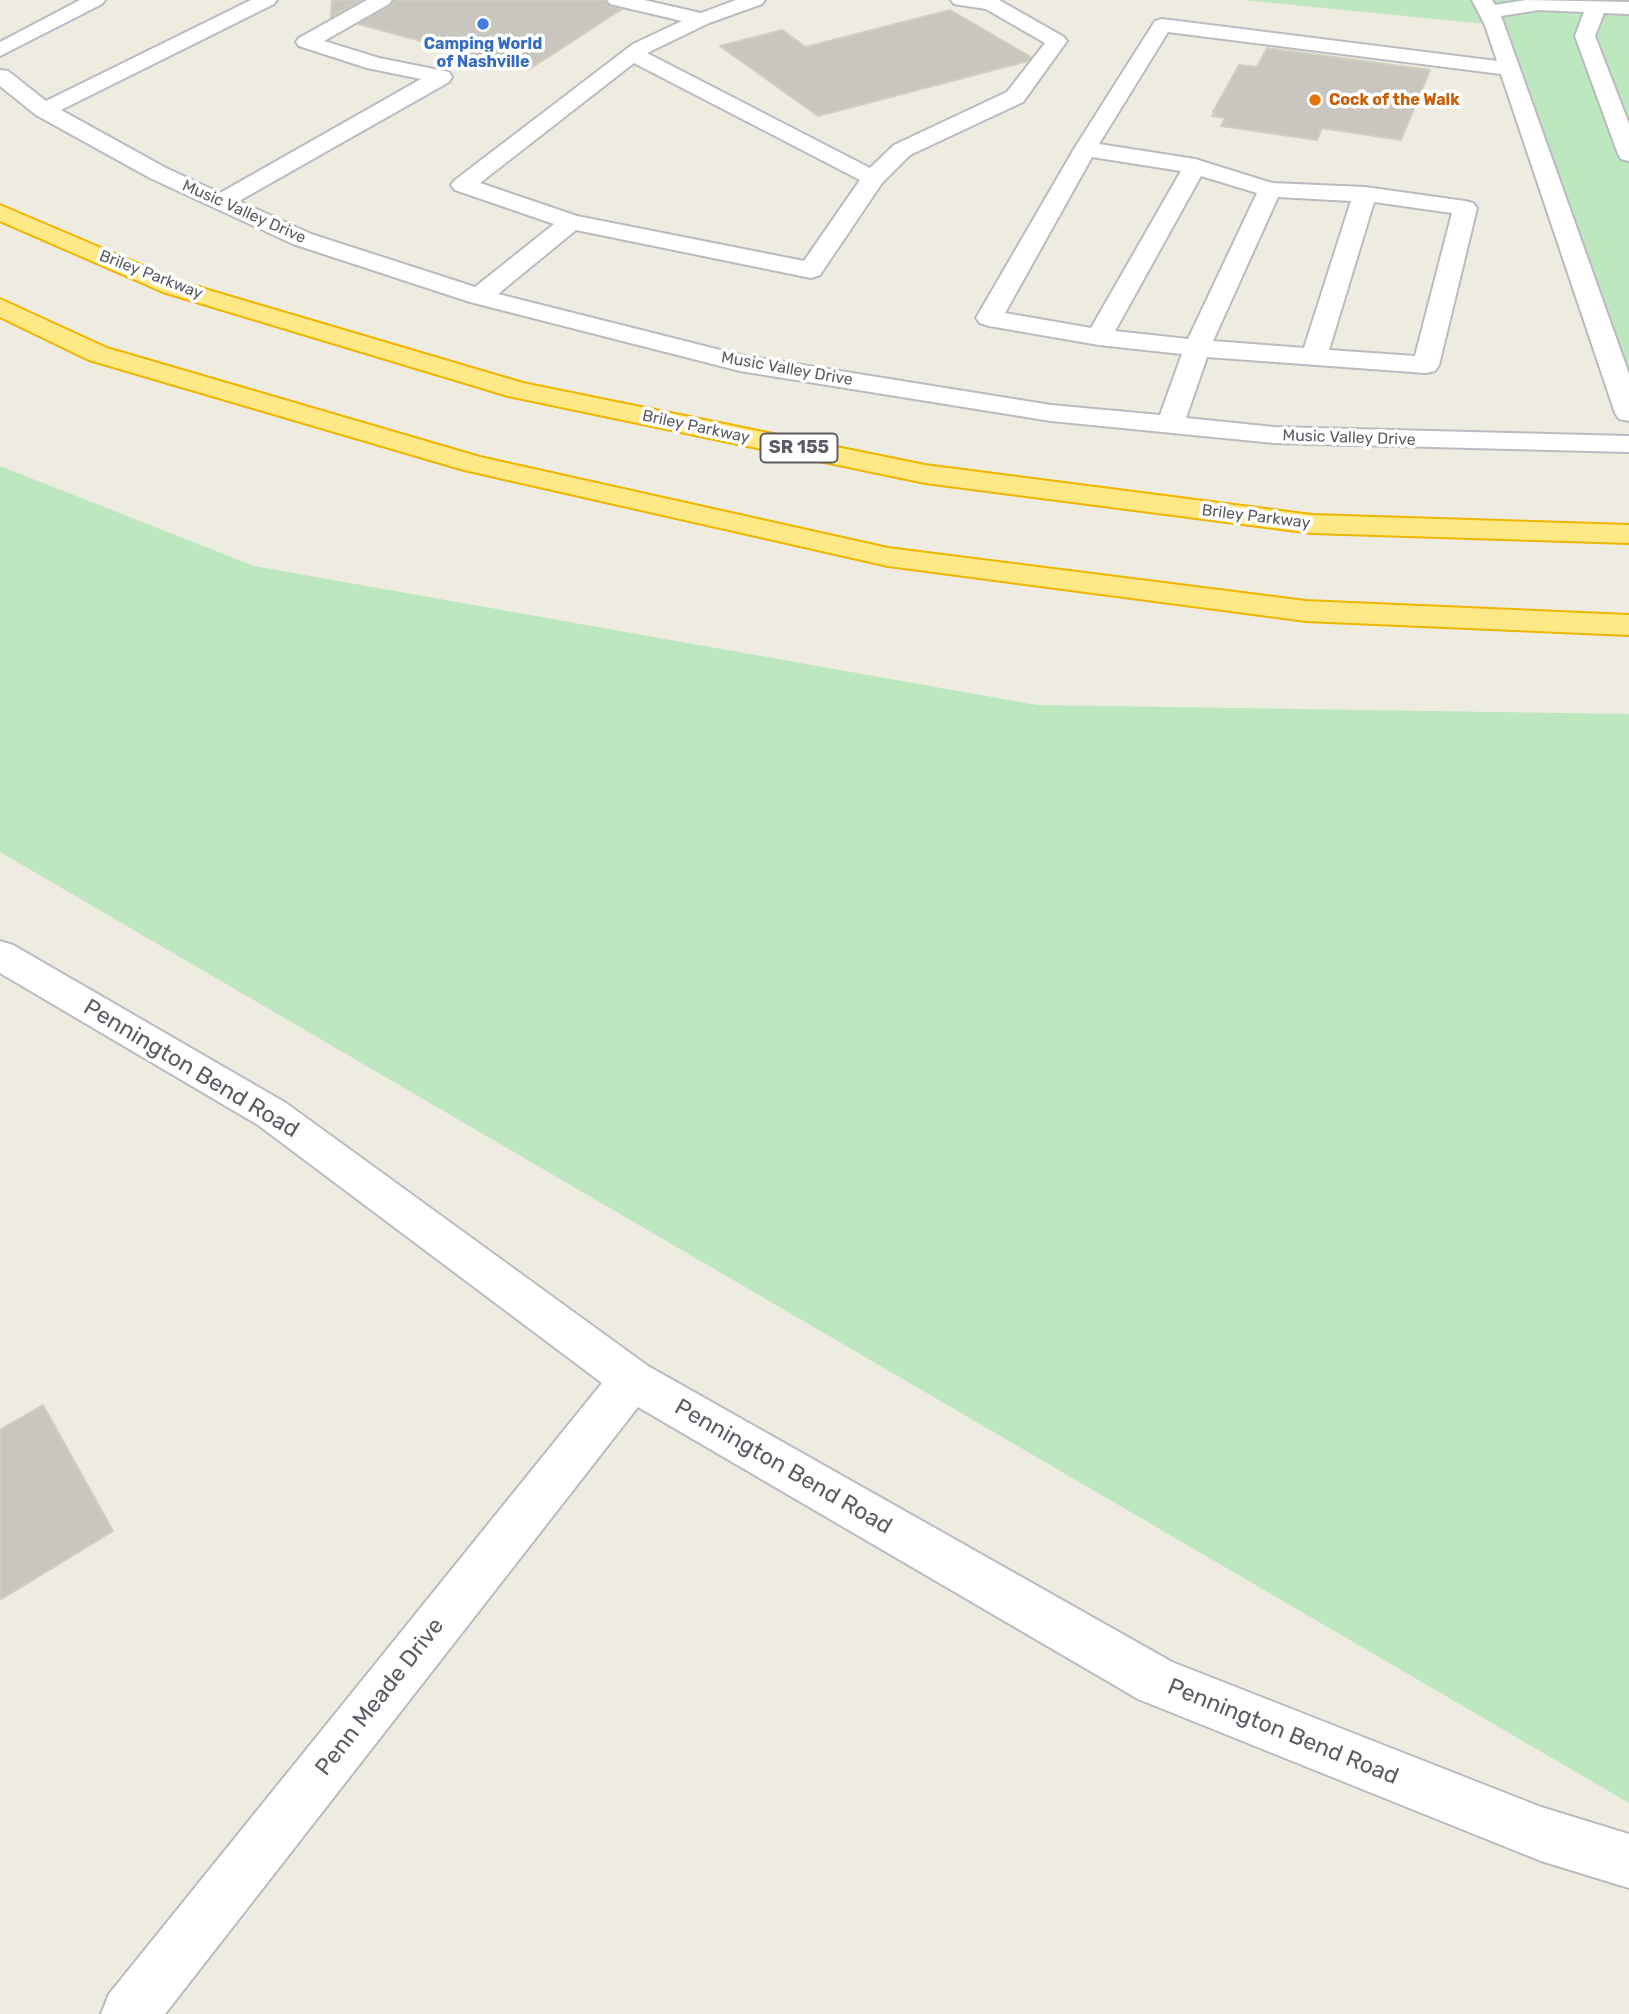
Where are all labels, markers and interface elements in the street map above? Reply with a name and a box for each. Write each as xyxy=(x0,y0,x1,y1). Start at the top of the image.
marker: Camping World of Nashville xyxy=(475,16,491,32)
place label: Camping World of Nashville xyxy=(424,34,542,72)
place label: Cock of the Walk xyxy=(1329,90,1460,110)
marker: Cock of the Walk xyxy=(1307,92,1323,108)
street label: Music Valley Drive xyxy=(179,176,309,248)
street label: Briley Parkway xyxy=(97,246,205,304)
street label: Music Valley Drive xyxy=(720,348,854,390)
street label: Briley Parkway xyxy=(641,406,751,448)
street label: Music Valley Drive xyxy=(1282,426,1416,450)
road number: SR 155 xyxy=(760,434,838,462)
street label: Briley Parkway xyxy=(1201,501,1311,533)
street label: Pennington Bend Road xyxy=(78,994,304,1144)
street label: Pennington Bend Road xyxy=(669,1393,897,1541)
street label: Penn Meade Drive xyxy=(310,1613,450,1781)
street label: Pennington Bend Road xyxy=(1164,1673,1402,1791)

